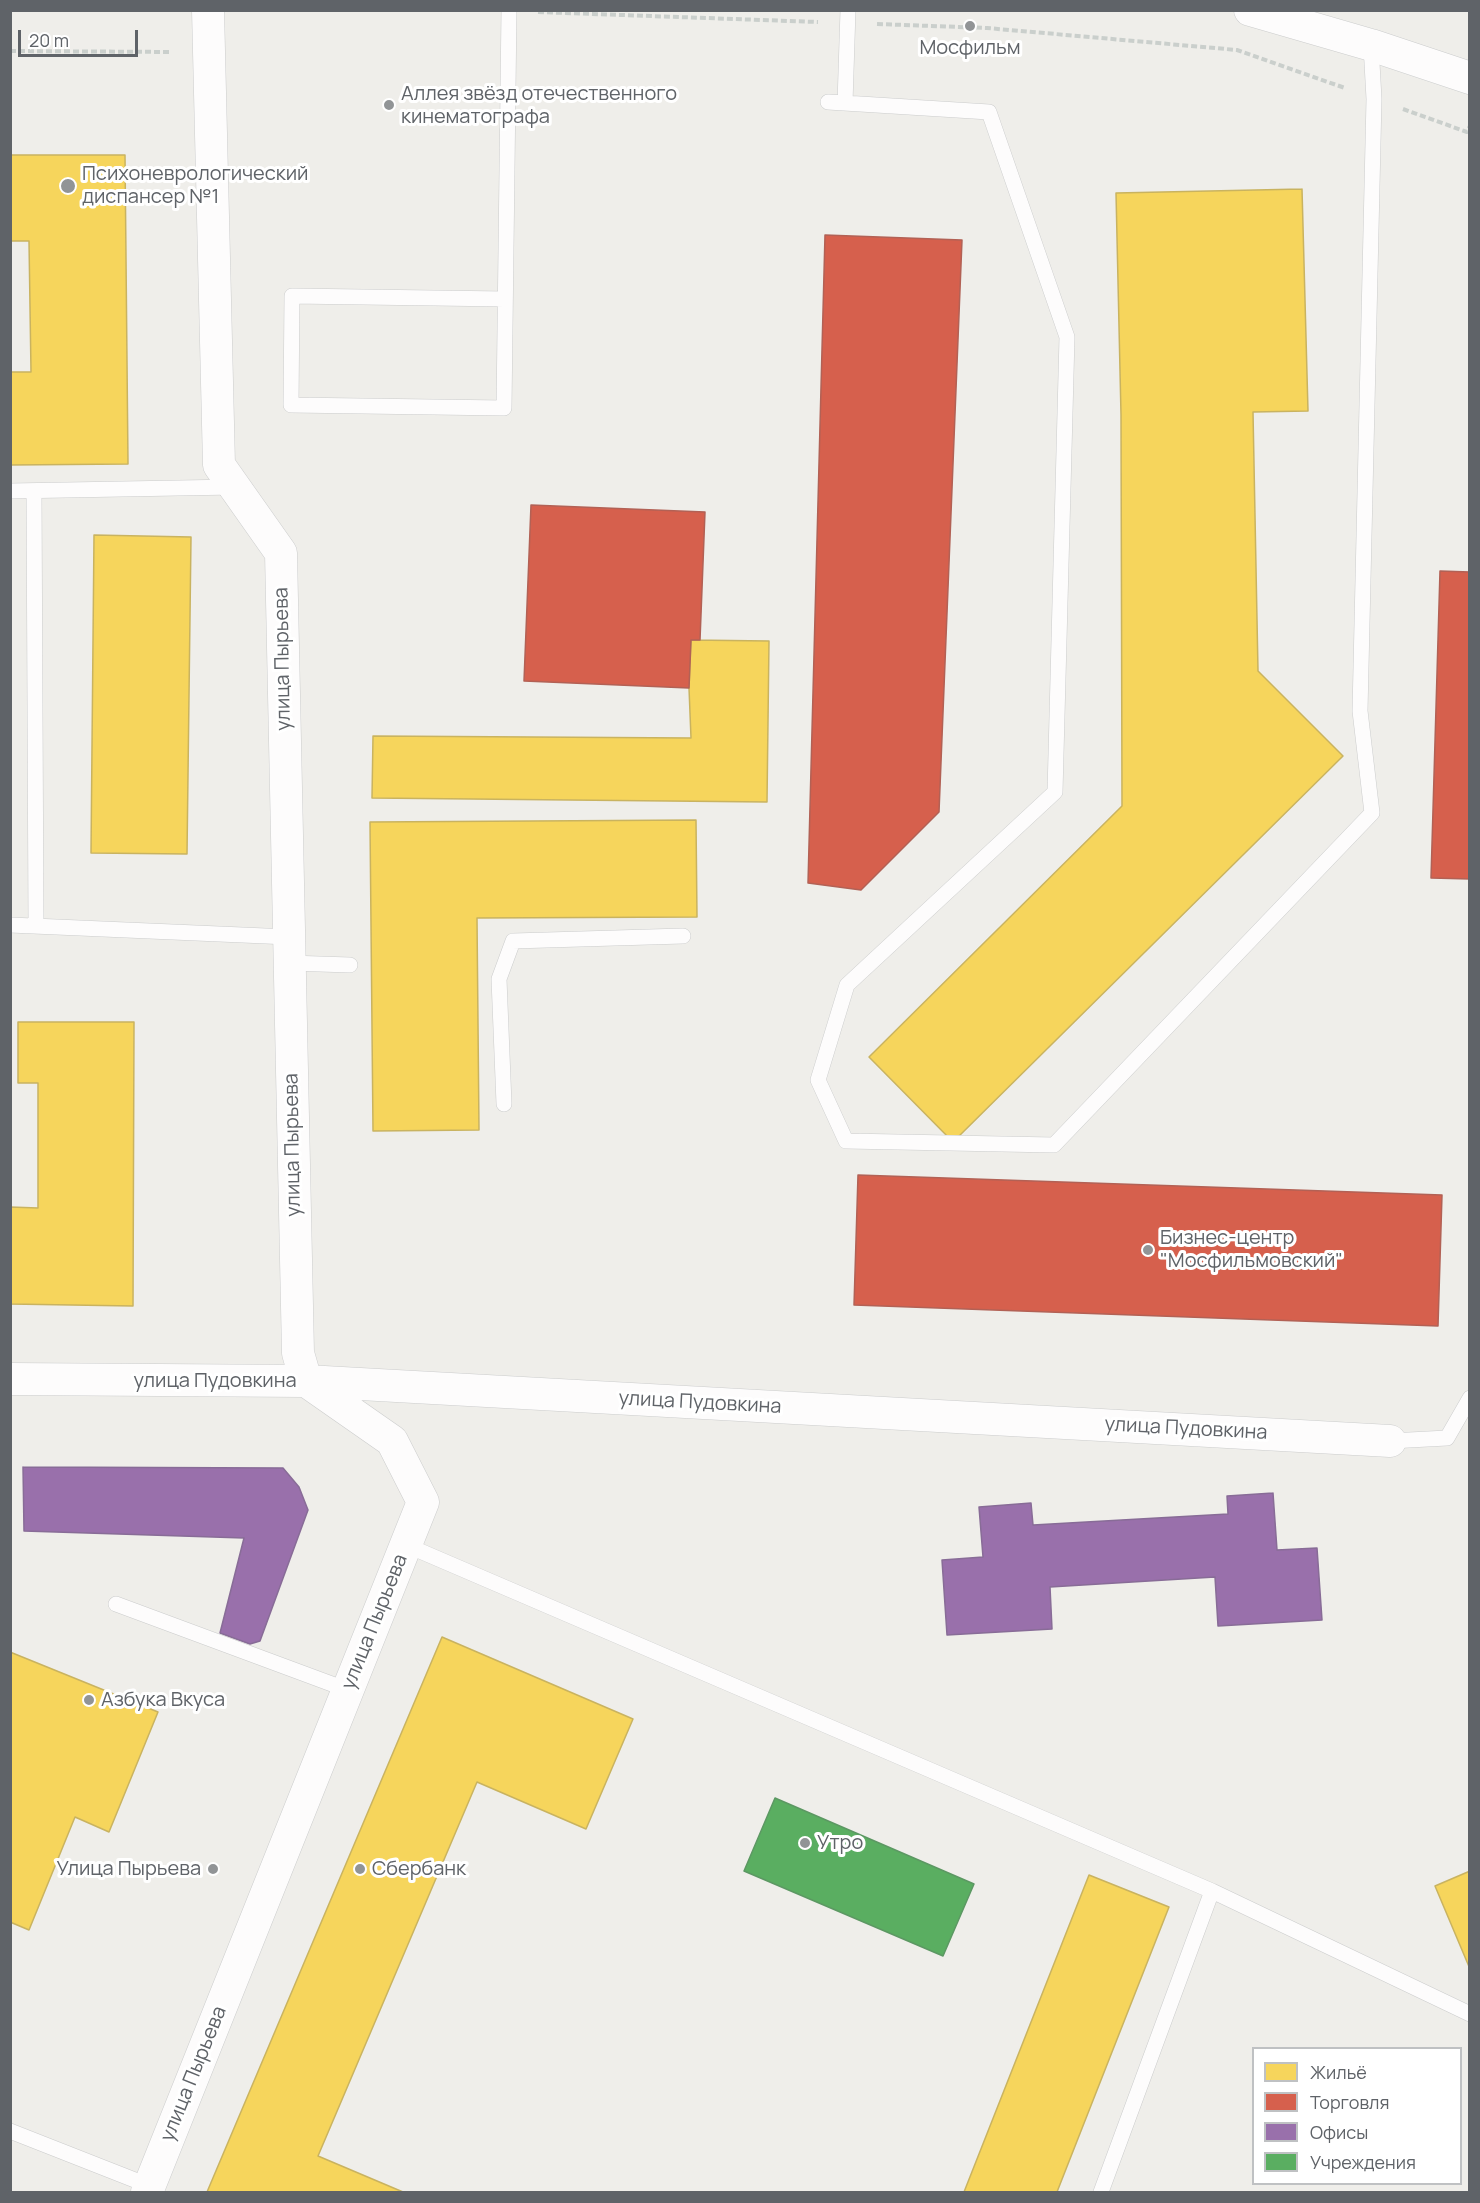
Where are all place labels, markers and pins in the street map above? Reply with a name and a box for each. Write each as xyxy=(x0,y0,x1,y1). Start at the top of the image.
marker: Мосфильм xyxy=(963,19,977,33)
place label: Мосфильм xyxy=(919,36,1021,60)
place label: Аллея звёзд отечественного кинематографа xyxy=(401,82,677,129)
marker: Аллея звёзд отечественного кинематографа xyxy=(382,98,396,112)
place label: Психоневрологический диспансер №1 xyxy=(82,162,308,209)
marker: Психоневрологический диспансер №1 xyxy=(59,177,77,195)
place label: Бизнес-центр "Мосфильмовский" xyxy=(1160,1226,1343,1273)
marker: Бизнес-центр "Мосфильмовский" xyxy=(1141,1243,1155,1257)
place label: Азбука Вкуса xyxy=(101,1688,225,1712)
marker: Азбука Вкуса xyxy=(82,1693,96,1707)
place label: Утро xyxy=(817,1831,863,1855)
marker: Утро xyxy=(798,1836,812,1850)
place label: Улица Пырьева xyxy=(57,1857,201,1881)
place label: Сбербанк xyxy=(372,1857,466,1881)
marker: Улица Пырьева xyxy=(206,1862,220,1876)
marker: Сбербанк xyxy=(353,1862,367,1876)

